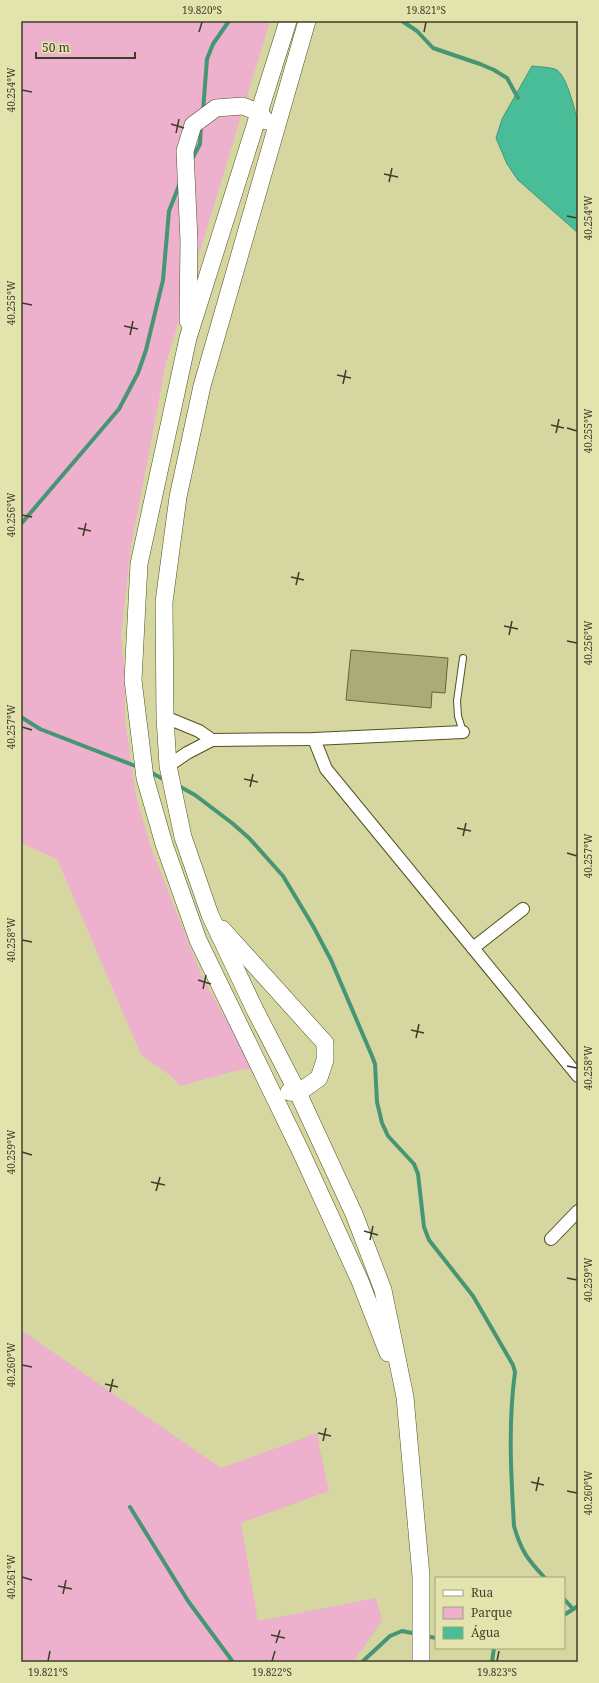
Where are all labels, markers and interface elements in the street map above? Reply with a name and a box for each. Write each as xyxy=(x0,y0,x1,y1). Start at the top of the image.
text: 19.820°S xyxy=(182,3,222,17)
text: 19.821°S xyxy=(406,3,446,17)
scale bar xyxy=(36,34,135,60)
text: 50 m xyxy=(42,39,70,56)
text: 40.254°W xyxy=(4,67,18,112)
text: 40.254°W xyxy=(581,195,595,240)
text: 40.255°W xyxy=(4,280,18,325)
text: 40.255°W xyxy=(581,408,595,453)
text: 40.256°W xyxy=(4,492,18,537)
text: 40.256°W xyxy=(581,620,595,665)
text: 40.257°W xyxy=(4,704,18,749)
text: 40.257°W xyxy=(581,833,595,878)
text: 40.258°W xyxy=(4,917,18,962)
text: 40.258°W xyxy=(581,1045,595,1090)
text: 40.259°W xyxy=(4,1129,18,1174)
text: 40.259°W xyxy=(581,1257,595,1302)
text: 40.260°W xyxy=(4,1342,18,1387)
text: 40.260°W xyxy=(581,1470,595,1515)
text: 40.261°W xyxy=(4,1554,18,1599)
legend xyxy=(435,1577,565,1649)
text: Rua xyxy=(471,1584,493,1601)
text: Parque xyxy=(471,1604,512,1621)
text: Água xyxy=(471,1624,500,1641)
text: 19.821°S xyxy=(28,1665,68,1679)
text: 19.822°S xyxy=(252,1665,292,1679)
text: 19.823°S xyxy=(477,1665,517,1679)

